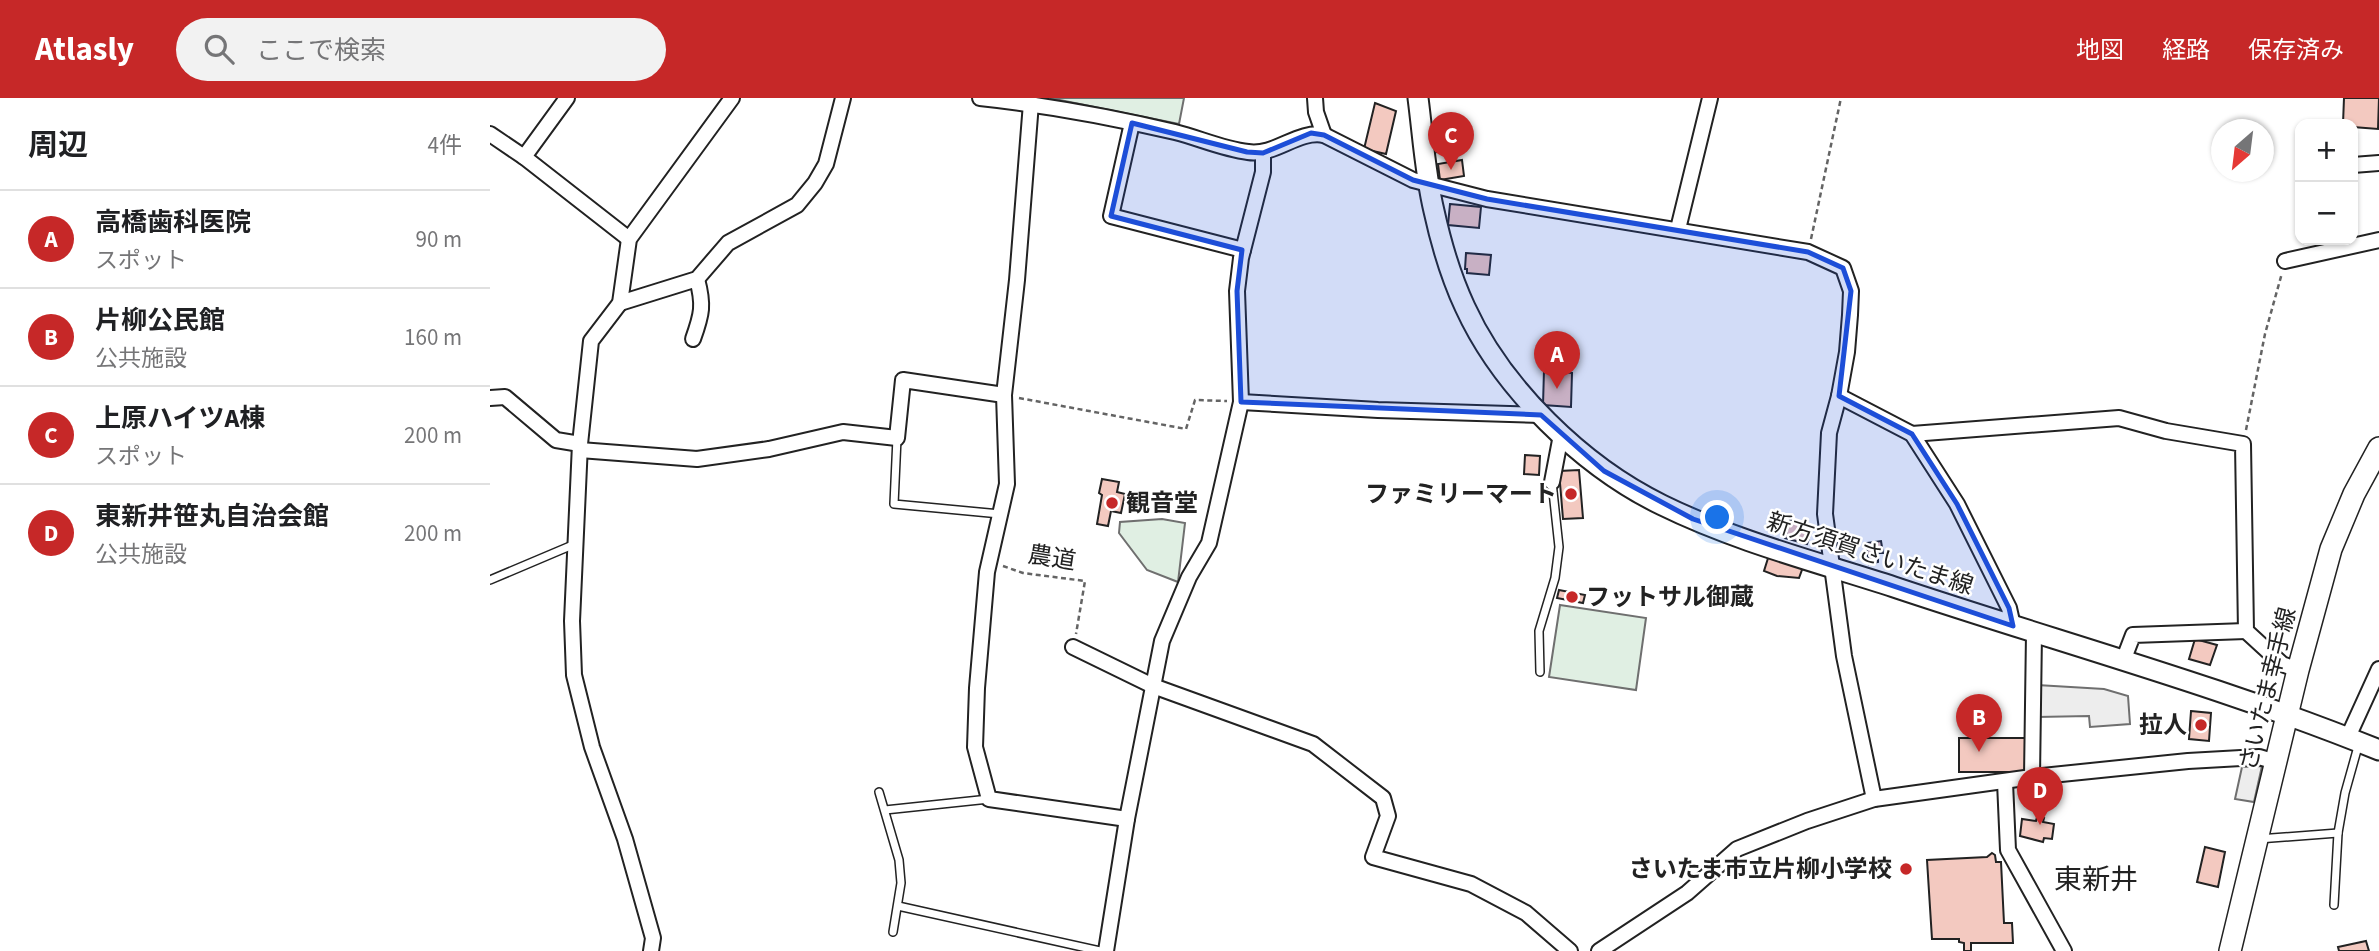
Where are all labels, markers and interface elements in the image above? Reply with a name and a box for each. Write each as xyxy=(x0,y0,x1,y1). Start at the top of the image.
search box xyxy=(176,18,666,81)
text: Atlasly xyxy=(35,26,134,73)
icon: search xyxy=(200,30,238,68)
text: ここで検索 xyxy=(256,32,386,69)
text: 地図 xyxy=(2076,33,2124,68)
text: 経路 xyxy=(2162,33,2210,68)
text: 保存済み xyxy=(2248,33,2344,68)
pin: C xyxy=(1428,112,1474,170)
north arrow xyxy=(2211,119,2274,182)
map controls xyxy=(2295,119,2358,245)
button: + xyxy=(2295,119,2358,182)
text: 周辺 xyxy=(28,124,88,167)
text: 4件 xyxy=(428,129,462,162)
button: − xyxy=(2295,182,2358,245)
text: 高橋歯科医院 xyxy=(95,204,251,241)
text: A xyxy=(44,223,58,256)
text: 90 m xyxy=(415,223,462,256)
text: スポット xyxy=(95,244,187,277)
text: 片柳公民館 xyxy=(95,302,225,339)
text: B xyxy=(44,321,58,354)
text: 160 m xyxy=(404,321,462,354)
pin: A xyxy=(1534,331,1580,389)
text: 公共施設 xyxy=(95,342,187,375)
text: 上原ハイツA棟 xyxy=(95,400,265,437)
text: C xyxy=(44,419,58,452)
text: 200 m xyxy=(404,419,462,452)
text: スポット xyxy=(95,440,187,473)
place label: ファミリーマート xyxy=(1365,477,1557,512)
place label: 観音堂 xyxy=(1126,486,1198,521)
marker: ファミリーマート xyxy=(1563,486,1579,502)
marker: 観音堂 xyxy=(1104,495,1120,511)
text: 東新井笹丸自治会館 xyxy=(95,498,329,535)
your location xyxy=(1700,500,1734,534)
street label: 新方須賀さいたま線 xyxy=(1762,504,1978,604)
text: D xyxy=(44,517,58,550)
text: 200 m xyxy=(404,517,462,550)
street label: 農道 xyxy=(1026,537,1078,579)
text: 公共施設 xyxy=(95,538,187,571)
place label: フットサル御蔵 xyxy=(1586,580,1754,615)
marker: フットサル御蔵 xyxy=(1564,589,1580,605)
street label: さいたま幸手線 xyxy=(2231,604,2305,774)
pin: B xyxy=(1956,694,2002,752)
place label: 拉人 xyxy=(2139,708,2187,743)
marker: 拉人 xyxy=(2193,717,2209,733)
pin: D xyxy=(2017,767,2063,825)
place label: さいたま市立片柳小学校 xyxy=(1629,852,1892,887)
district label: 東新井 xyxy=(2054,860,2138,900)
marker: さいたま市立片柳小学校 xyxy=(1898,861,1914,877)

